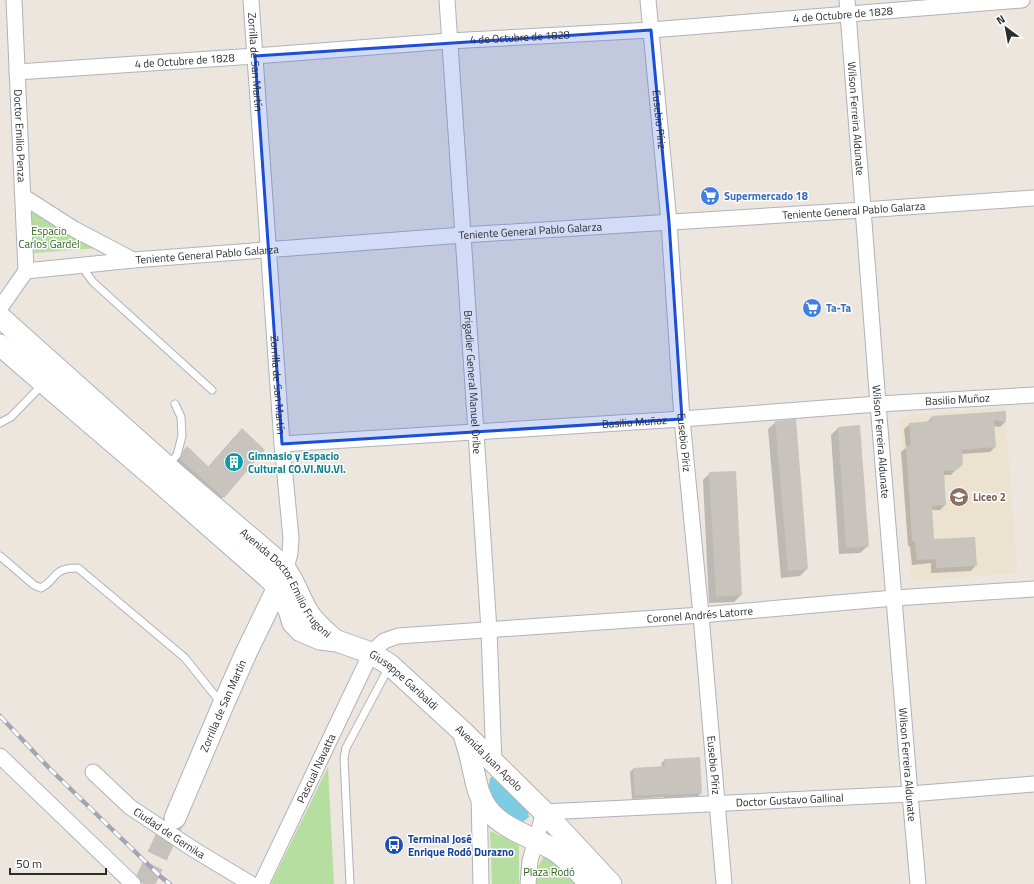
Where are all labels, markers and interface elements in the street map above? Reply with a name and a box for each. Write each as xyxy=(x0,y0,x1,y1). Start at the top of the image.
street label: 4 de Octubre de 1828 xyxy=(792,2,894,26)
north arrow xyxy=(986,8,1026,48)
text: N xyxy=(993,11,1008,28)
street label: Zorrilla de San Martín xyxy=(244,12,267,112)
street label: 4 de Octubre de 1828 xyxy=(469,26,570,48)
street label: 4 de Octubre de 1828 xyxy=(134,49,235,72)
street label: Wilson Ferreira Aldunate xyxy=(844,61,868,177)
street label: Doctor Emilio Penza xyxy=(10,89,30,183)
street label: Eusebio Píriz xyxy=(649,89,670,150)
supermarket icon: Supermercado 18 xyxy=(699,185,721,207)
place label: Supermercado 18 xyxy=(724,188,808,204)
street label: Teniente General Pablo Galarza xyxy=(782,198,926,223)
street label: Teniente General Pablo Galarza xyxy=(458,218,603,243)
park label: Espacio Carlos Gardel xyxy=(18,223,80,252)
street label: Teniente General Pablo Galarza xyxy=(135,241,280,268)
supermarket icon: Ta-Ta xyxy=(801,297,823,319)
place label: Ta-Ta xyxy=(826,300,851,316)
street label: Brigadier General Manuel Oribe xyxy=(460,310,485,455)
street label: Zorrilla de San Martín xyxy=(266,335,289,435)
street label: Wilson Ferreira Aldunate xyxy=(869,384,894,500)
street label: Basilio Muñoz xyxy=(925,390,990,409)
street label: Basilio Muñoz xyxy=(601,412,667,432)
street label: Eusebio Píriz xyxy=(674,412,695,473)
place label: Gimnasio y Espacio Cultural CO.VI.NU.VI. xyxy=(248,448,346,477)
building icon: Gimnasio y Espacio Cultural CO.VI.NU.VI. xyxy=(223,451,245,473)
school or university icon: Liceo 2 xyxy=(948,486,970,508)
place label: Liceo 2 xyxy=(973,489,1006,505)
street label: Avenida Doctor Emilio Frugoni xyxy=(237,524,335,641)
street label: Coronel Andrés Latorre xyxy=(646,602,754,627)
street label: Giuseppe Garibaldi xyxy=(366,646,442,713)
street label: Zorrilla de San Martín xyxy=(196,657,250,754)
street label: Wilson Ferreira Aldunate xyxy=(895,707,920,823)
street label: Avenida Juan Apolo xyxy=(452,721,527,795)
street label: Pascual Navatta xyxy=(293,731,340,806)
street label: Eusebio Píriz xyxy=(703,735,724,795)
street label: Doctor Gustavo Gallinal xyxy=(735,789,844,811)
street label: Ciudad de Gernika xyxy=(130,803,209,863)
place label: Terminal José Enrique Rodó Durazno xyxy=(408,831,514,860)
bus stop icon: Terminal José Enrique Rodó Durazno xyxy=(383,834,405,856)
scale bar xyxy=(10,850,106,876)
text: 50 m xyxy=(16,854,42,873)
park label: Plaza Rodó xyxy=(523,864,575,880)

